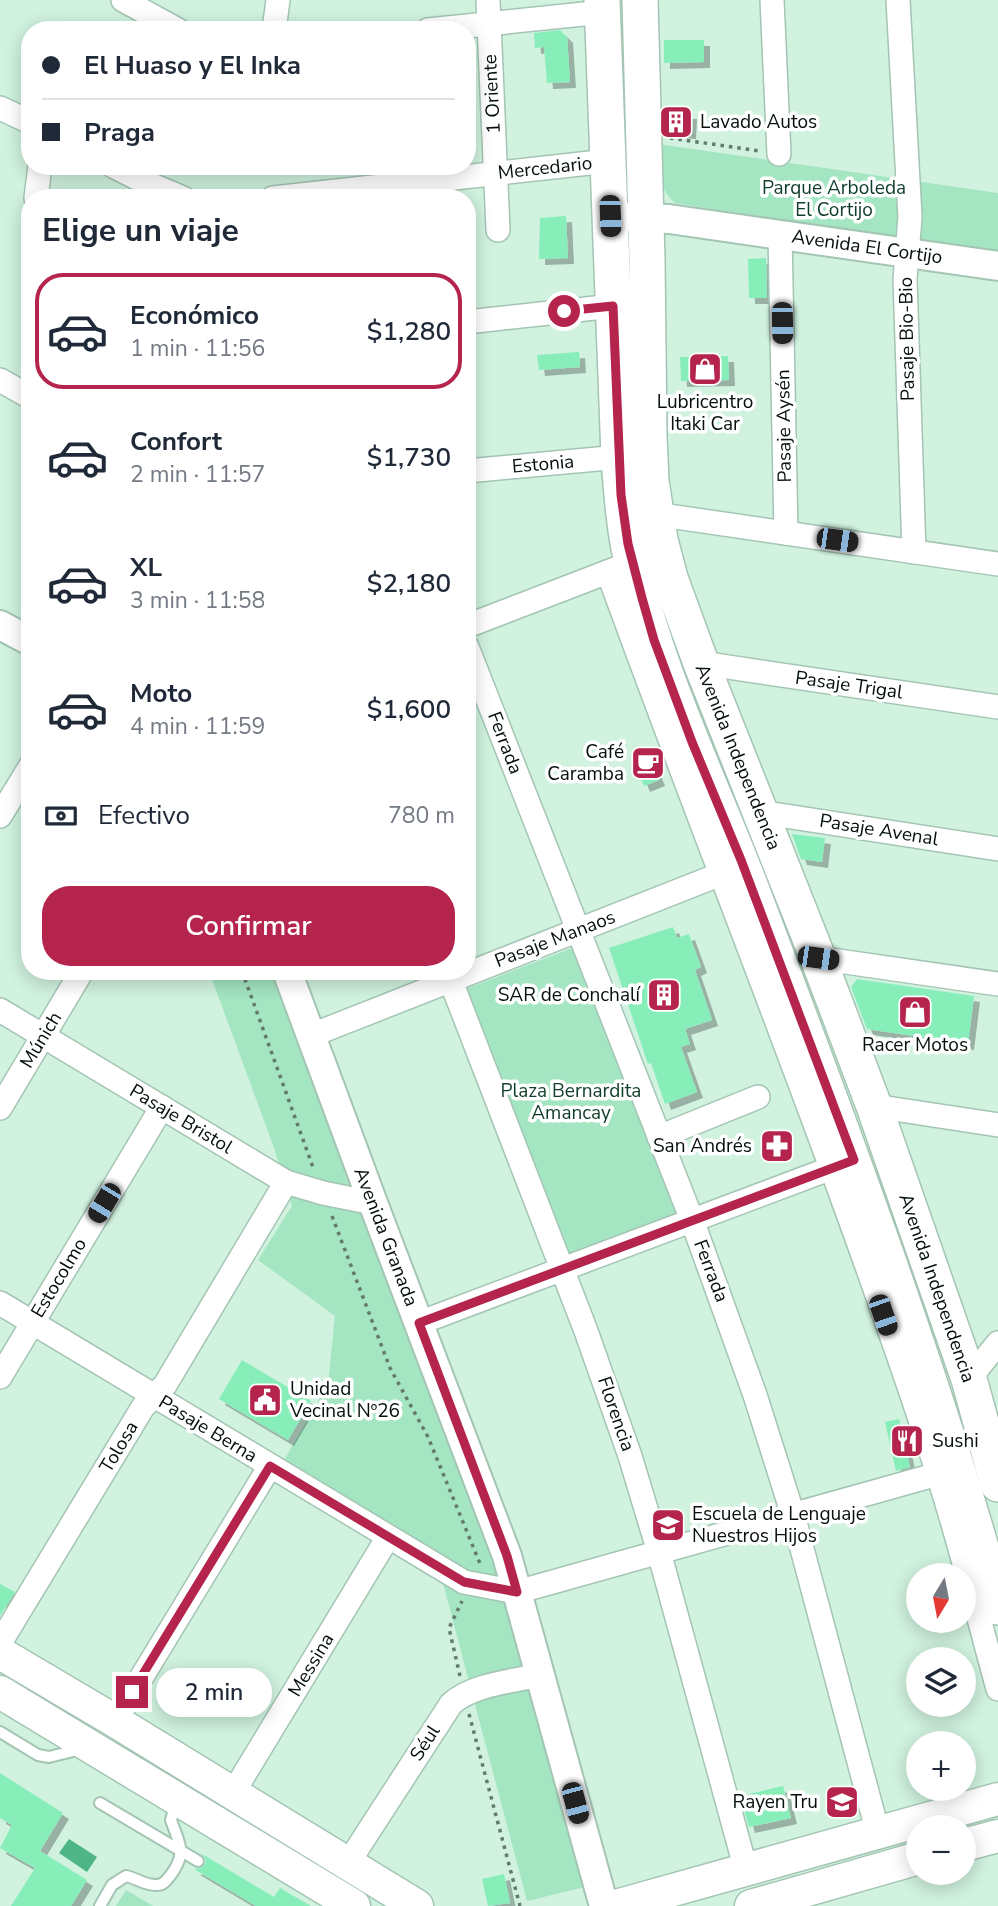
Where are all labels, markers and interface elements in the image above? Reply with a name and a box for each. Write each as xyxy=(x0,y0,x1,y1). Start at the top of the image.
text: El Huaso y El Inka xyxy=(84,48,301,83)
street label: 1 Oriente xyxy=(477,54,507,134)
building icon: Lavado Autos xyxy=(657,103,695,141)
place label: Lavado Autos xyxy=(700,109,817,135)
text: Praga xyxy=(84,115,155,150)
street label: Mercedario xyxy=(497,150,593,186)
park label: Parque Arboleda El Cortijo xyxy=(762,175,906,223)
car xyxy=(599,195,622,237)
text: Elige un viaje xyxy=(42,209,239,252)
street label: Avenida El Cortijo xyxy=(790,224,944,270)
street label: Pasaje Bio-Bio xyxy=(893,277,921,401)
route start xyxy=(548,295,580,327)
text: Económico xyxy=(130,298,259,333)
icon: car xyxy=(46,300,109,363)
car xyxy=(772,302,793,344)
text: $1,280 xyxy=(367,314,451,349)
text: 1 min · 11:56 xyxy=(130,333,265,364)
shop icon: Lubricentro Itaki Car xyxy=(686,350,724,388)
street label: Pasaje Aysén xyxy=(770,369,798,483)
place label: Lubricentro Itaki Car xyxy=(657,389,753,437)
text: Confort xyxy=(130,424,222,459)
icon: car xyxy=(46,426,109,489)
text: $1,730 xyxy=(367,440,451,475)
street label: Estonia xyxy=(511,448,575,480)
text: 2 min · 11:57 xyxy=(130,459,265,490)
car xyxy=(815,527,860,553)
text: XL xyxy=(130,550,162,585)
icon: car xyxy=(46,552,109,615)
text: $2,180 xyxy=(367,566,451,601)
text: 3 min · 11:58 xyxy=(130,585,265,616)
street label: Avenida Independencia xyxy=(689,660,787,854)
street label: Pasaje Trigal xyxy=(794,665,905,705)
text: Moto xyxy=(130,676,192,711)
icon: car xyxy=(46,678,109,741)
text: $1,600 xyxy=(367,692,451,727)
street label: Ferrada xyxy=(481,708,529,778)
text: 4 min · 11:59 xyxy=(130,711,265,742)
place label: Café Caramba xyxy=(547,739,624,787)
cafe icon: Café Caramba xyxy=(629,744,667,782)
icon: cash xyxy=(42,797,80,835)
text: Efectivo xyxy=(98,798,190,833)
text: 780 m xyxy=(388,800,455,831)
street label: Pasaje Avenal xyxy=(818,808,941,852)
button: Confirmar xyxy=(42,886,455,966)
street label: Pasaje Manaos xyxy=(491,904,619,974)
car xyxy=(796,945,841,971)
building icon: SAR de Conchalí xyxy=(645,976,683,1014)
place label: SAR de Conchalí xyxy=(498,982,642,1008)
shop icon: Racer Motos xyxy=(896,993,934,1031)
street label: Múnich xyxy=(14,1007,68,1073)
place label: Racer Motos xyxy=(862,1032,968,1058)
street label: Pasaje Bristol xyxy=(125,1078,238,1160)
park label: Plaza Bernardita Amancay xyxy=(501,1078,641,1126)
pharmacy icon: San Andrés xyxy=(758,1127,796,1165)
place label: San Andrés xyxy=(653,1133,752,1159)
street label: Avenida Granada xyxy=(348,1164,424,1310)
car xyxy=(85,1180,124,1226)
street label: Avenida Independencia xyxy=(892,1190,982,1386)
street label: Estocolmo xyxy=(25,1233,93,1323)
street label: Ferrada xyxy=(687,1236,735,1306)
car xyxy=(867,1292,900,1338)
street label: Florencia xyxy=(591,1373,641,1455)
place label: Unidad Vecinal Nº26 xyxy=(289,1376,400,1424)
public building icon: Unidad Vecinal Nº26 xyxy=(246,1381,284,1419)
street label: Pasaje Berna xyxy=(154,1389,262,1469)
street label: Tolosa xyxy=(93,1416,145,1478)
restaurant icon: Sushi xyxy=(888,1422,926,1460)
place label: Sushi xyxy=(932,1428,979,1454)
place label: Escuela de Lenguaje Nuestros Hijos xyxy=(692,1501,866,1549)
school or university icon: Escuela de Lenguaje Nuestros Hijos xyxy=(649,1506,687,1544)
north arrow xyxy=(906,1563,976,1633)
map controls xyxy=(906,1563,976,1885)
street label: Messina xyxy=(282,1628,340,1702)
button: layers xyxy=(906,1647,976,1717)
callout: 2 min xyxy=(156,1668,272,1716)
route end xyxy=(116,1676,148,1708)
text: 2 min xyxy=(185,1677,243,1708)
street label: Séul xyxy=(404,1720,446,1766)
button: + xyxy=(906,1731,976,1801)
car xyxy=(560,1780,591,1826)
school or university icon: Rayen Tru xyxy=(823,1783,861,1821)
place label: Rayen Tru xyxy=(732,1789,818,1815)
button: − xyxy=(906,1815,976,1885)

